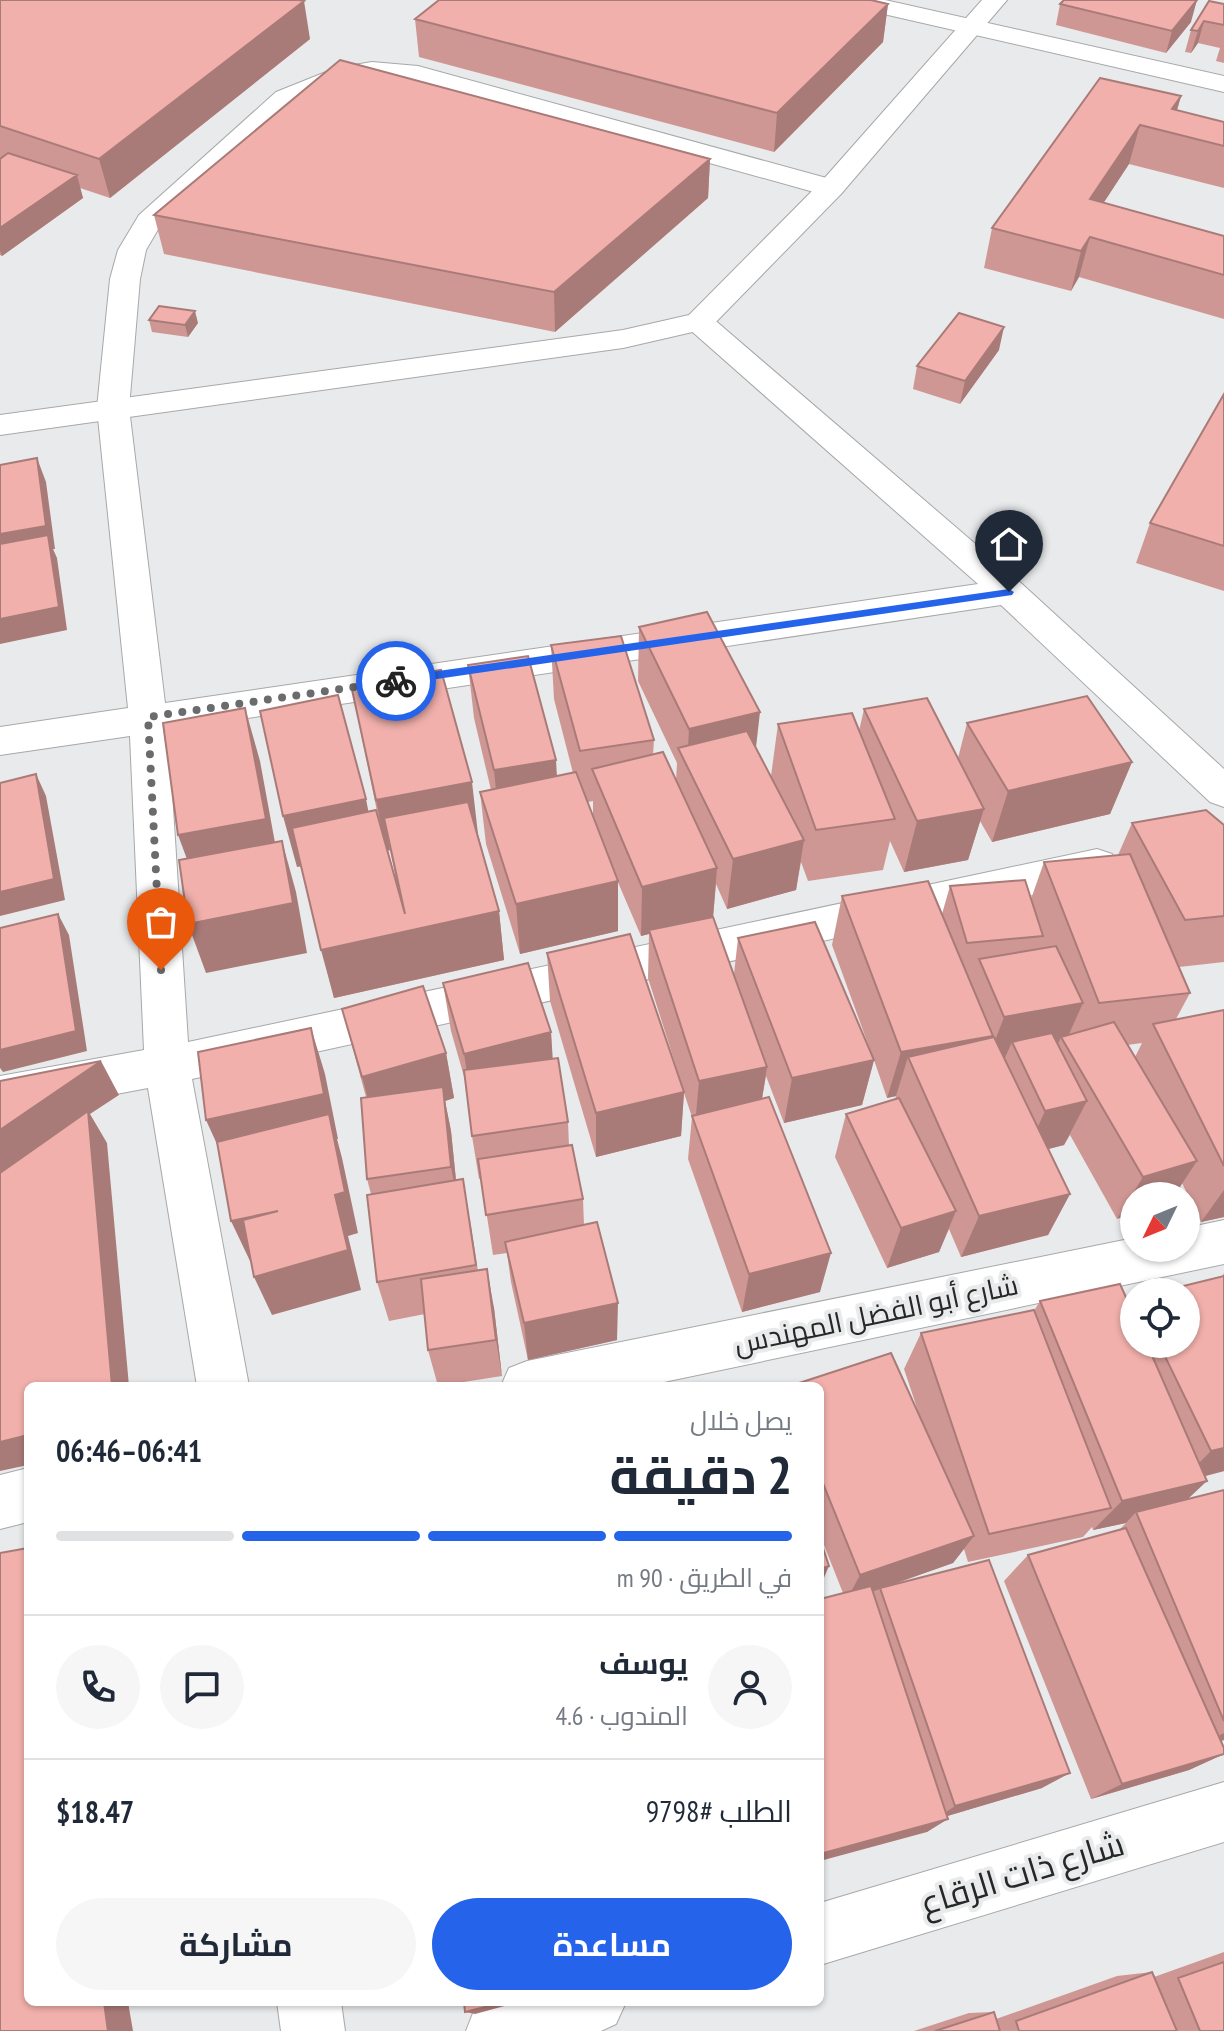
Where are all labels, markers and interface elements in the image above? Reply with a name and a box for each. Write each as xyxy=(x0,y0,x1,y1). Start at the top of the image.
pin xyxy=(975,510,1043,592)
icon: home xyxy=(987,522,1031,566)
courier xyxy=(356,641,436,721)
icon: bike xyxy=(374,659,418,703)
pin xyxy=(127,888,195,970)
icon: bag xyxy=(139,900,183,944)
north arrow xyxy=(1120,1182,1200,1262)
map controls xyxy=(1120,1182,1200,1358)
street label: شارع أبو الفضل المهندس xyxy=(730,1265,1022,1363)
button: locate xyxy=(1120,1278,1200,1358)
text: يصل خلال xyxy=(690,1404,792,1437)
text: 06:41–06:46 xyxy=(56,1431,202,1470)
text: 2 دقيقة xyxy=(609,1441,792,1508)
text: في الطريق · 90 m xyxy=(617,1561,792,1594)
text: يوسف xyxy=(599,1643,688,1682)
button: phone xyxy=(56,1645,140,1729)
button: chat xyxy=(160,1645,244,1729)
button: person xyxy=(708,1645,792,1729)
text: المندوب · 4.6 xyxy=(555,1699,688,1732)
text: الطلب #9798 xyxy=(646,1791,792,1830)
text: $18.47 xyxy=(56,1792,134,1831)
street label: شارع ذات الرقاع xyxy=(914,1820,1130,1926)
button: مشاركة xyxy=(56,1898,416,1990)
button: مساعدة xyxy=(432,1898,792,1990)

